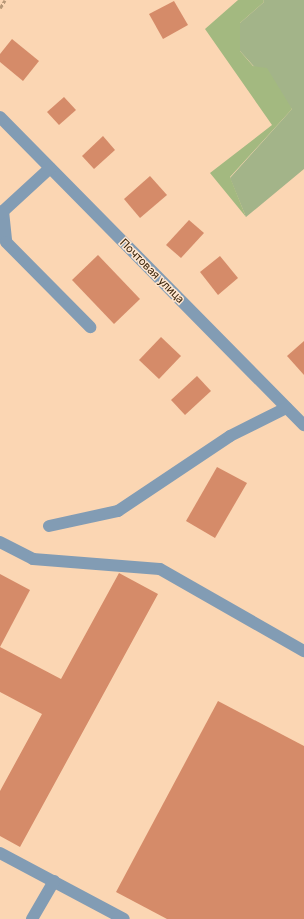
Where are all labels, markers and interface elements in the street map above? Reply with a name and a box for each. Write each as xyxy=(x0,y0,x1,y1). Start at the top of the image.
street label: Почтовая улица xyxy=(117,236,187,306)

